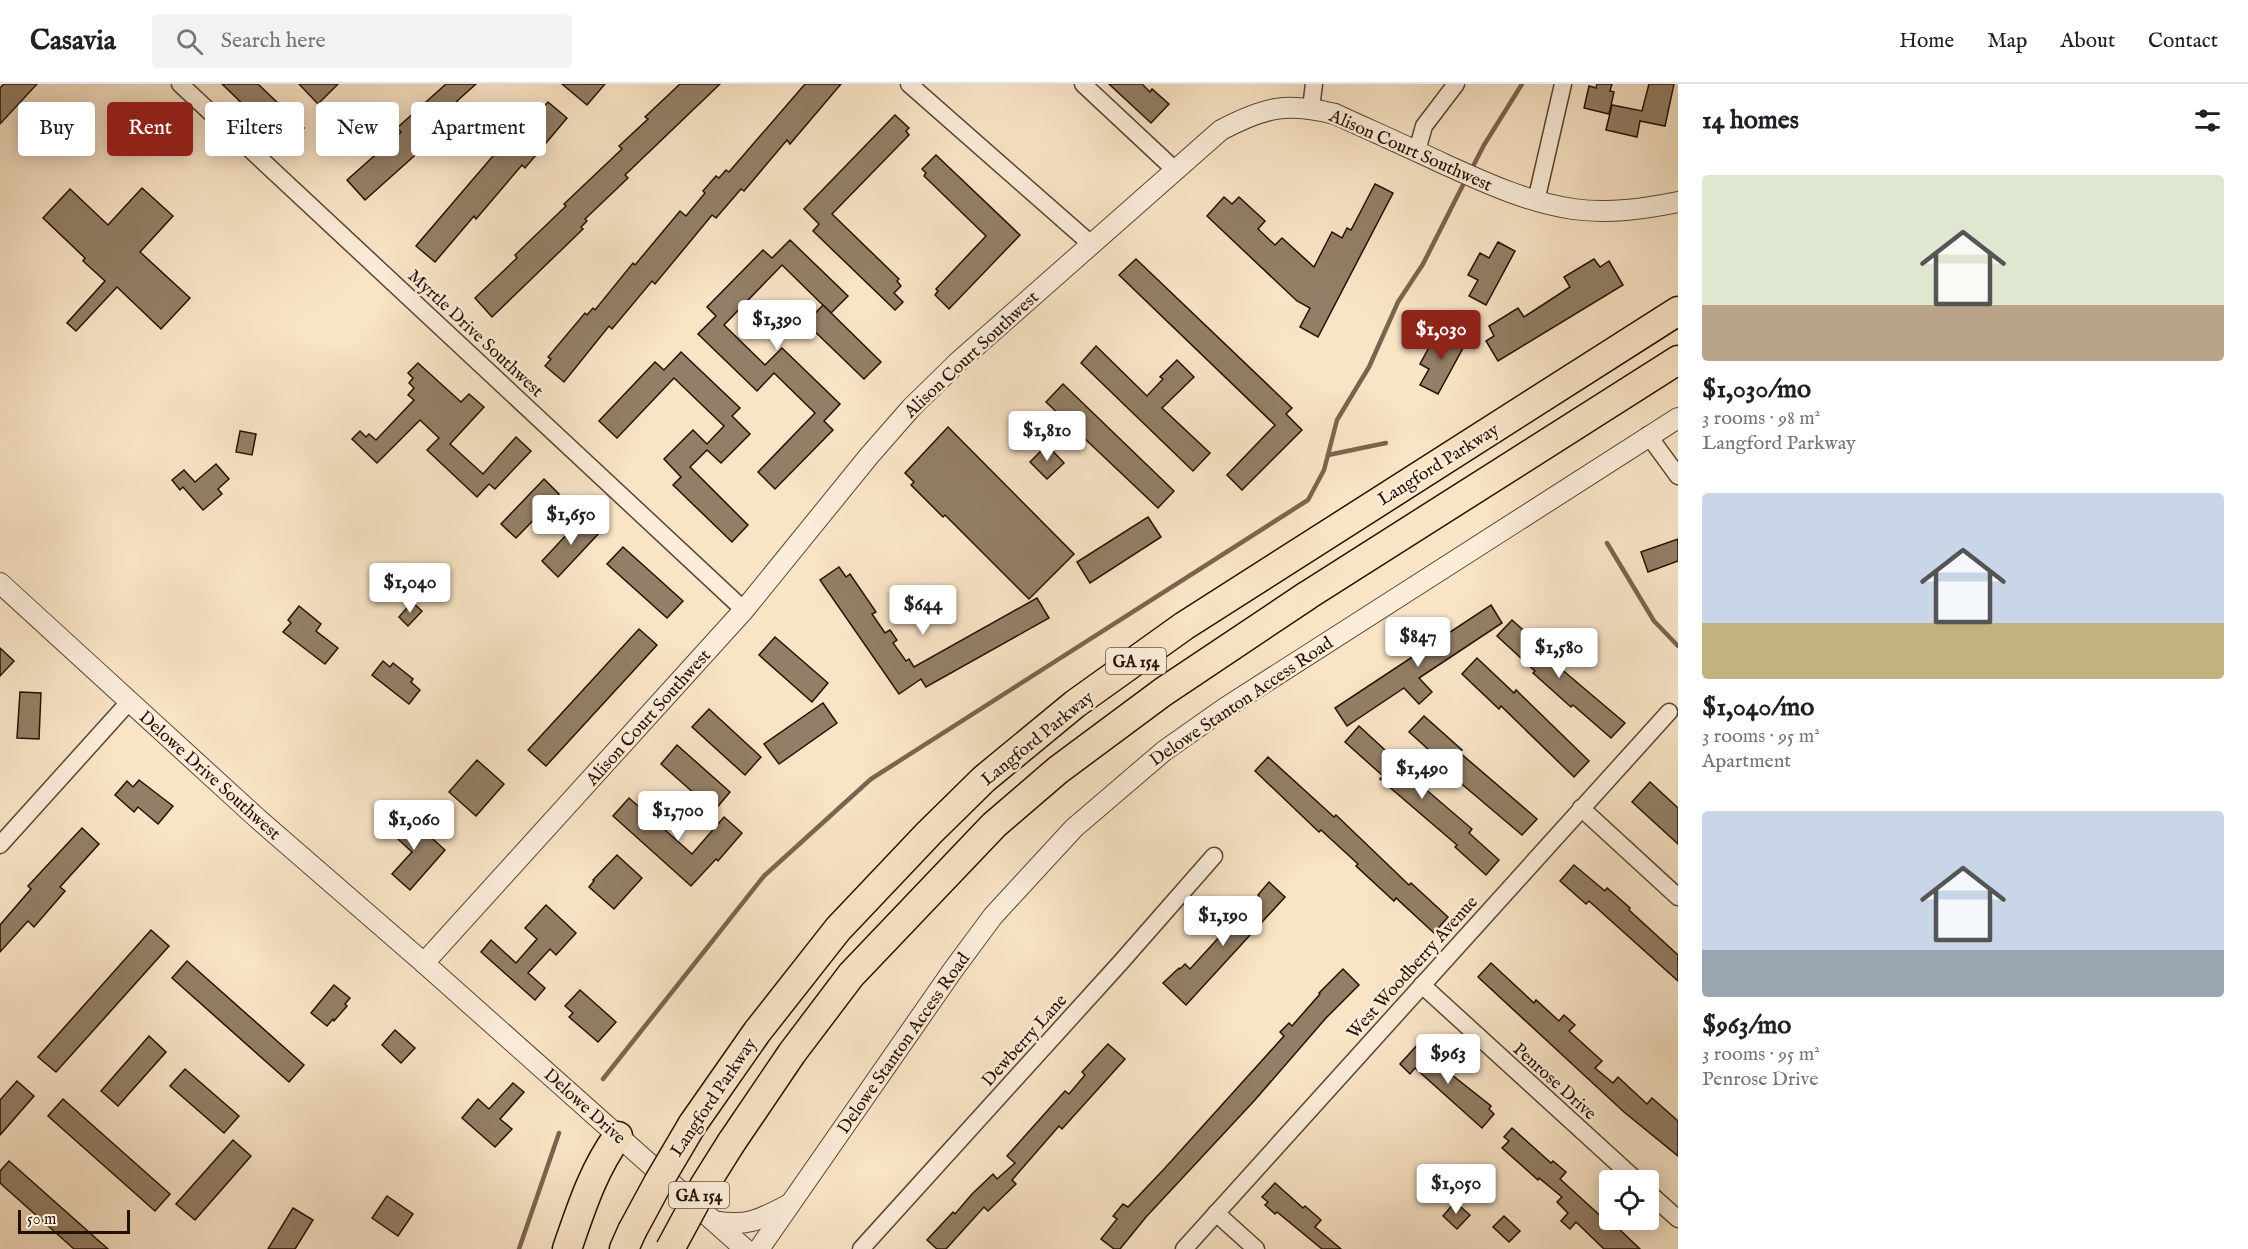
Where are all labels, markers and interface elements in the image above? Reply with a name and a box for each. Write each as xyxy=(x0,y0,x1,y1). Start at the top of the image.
search box xyxy=(152,14,572,68)
text: Casavia xyxy=(30,24,116,59)
icon: search xyxy=(173,25,206,58)
text: Search here xyxy=(221,27,326,55)
text: Home xyxy=(1899,28,1954,55)
text: Map xyxy=(1987,28,2027,55)
text: About xyxy=(2060,28,2115,55)
text: Contact xyxy=(2148,28,2218,55)
chip: Buy xyxy=(18,102,95,156)
chip: Rent xyxy=(107,102,193,156)
chip: Filters xyxy=(205,102,304,156)
chip: New xyxy=(316,102,399,156)
chip: Apartment xyxy=(411,102,546,156)
text: 14 homes xyxy=(1702,104,1799,137)
icon: filters xyxy=(2191,104,2224,137)
street label: Alison Court Southwest xyxy=(1324,105,1496,198)
icon: home xyxy=(1909,214,2017,322)
street label: Myrtle Drive Southwest xyxy=(402,265,548,403)
street label: Alison Court Southwest xyxy=(899,287,1044,424)
pin: $1,390 xyxy=(728,300,826,351)
text: $1,390 xyxy=(752,307,802,332)
pin: $1,030 xyxy=(1392,310,1490,361)
text: $1,030 xyxy=(1416,317,1466,342)
text: $1,030/mo xyxy=(1702,373,1811,406)
text: 3 rooms · 98 m² xyxy=(1702,406,1820,431)
pin: $1,810 xyxy=(998,411,1096,462)
text: $1,810 xyxy=(1023,418,1071,443)
street label: Langford Parkway xyxy=(1374,419,1504,512)
text: Langford Parkway xyxy=(1702,431,1856,456)
pin: $1,650 xyxy=(522,495,620,546)
text: $1,650 xyxy=(546,502,596,527)
icon: home xyxy=(1909,532,2017,640)
pin: $1,040 xyxy=(361,563,459,614)
text: $1,040 xyxy=(383,570,437,595)
pin: $644 xyxy=(887,585,959,636)
text: $644 xyxy=(903,592,943,617)
pin: $847 xyxy=(1382,617,1454,668)
text: $847 xyxy=(1399,624,1437,649)
pin: $1,580 xyxy=(1510,628,1608,679)
street label: Delowe Stanton Access Road xyxy=(1146,632,1338,772)
text: $1,580 xyxy=(1535,635,1583,660)
street label: Alison Court Southwest xyxy=(581,645,717,792)
road number: GA 154 xyxy=(1106,648,1166,674)
street label: Langford Parkway xyxy=(977,687,1099,792)
text: $1,040/mo xyxy=(1702,691,1814,724)
street label: Delowe Drive Southwest xyxy=(133,706,285,846)
text: 3 rooms · 95 m² xyxy=(1702,724,1820,749)
pin: $1,490 xyxy=(1373,749,1471,800)
text: Apartment xyxy=(1702,749,1791,774)
text: $1,490 xyxy=(1396,756,1448,781)
pin: $1,700 xyxy=(629,791,727,842)
text: $1,700 xyxy=(652,798,704,823)
pin: $1,060 xyxy=(365,800,463,851)
text: $1,060 xyxy=(388,807,440,832)
icon: home xyxy=(1909,850,2017,958)
street label: West Woodberry Avenue xyxy=(1343,892,1484,1044)
pin: $1,190 xyxy=(1174,896,1272,947)
text: $1,190 xyxy=(1198,903,1248,928)
street label: Delowe Stanton Access Road xyxy=(833,948,976,1139)
street label: Dewberry Lane xyxy=(977,990,1073,1092)
text: $963/mo xyxy=(1702,1009,1791,1042)
street label: Langford Parkway xyxy=(666,1034,763,1162)
pin: $963 xyxy=(1412,1034,1484,1085)
street label: Penrose Drive xyxy=(1507,1039,1601,1126)
text: $963 xyxy=(1430,1041,1466,1066)
text: 3 rooms · 95 m² xyxy=(1702,1042,1820,1067)
street label: Delowe Drive xyxy=(538,1064,630,1150)
text: Penrose Drive xyxy=(1702,1067,1818,1092)
pin: $1,050 xyxy=(1407,1164,1505,1215)
map controls xyxy=(1599,1170,1659,1230)
button: locate xyxy=(1599,1170,1659,1230)
text: $1,050 xyxy=(1431,1171,1481,1196)
road number: GA 154 xyxy=(669,1182,729,1208)
scale bar xyxy=(18,1207,130,1234)
text: 50 m xyxy=(27,1210,56,1230)

